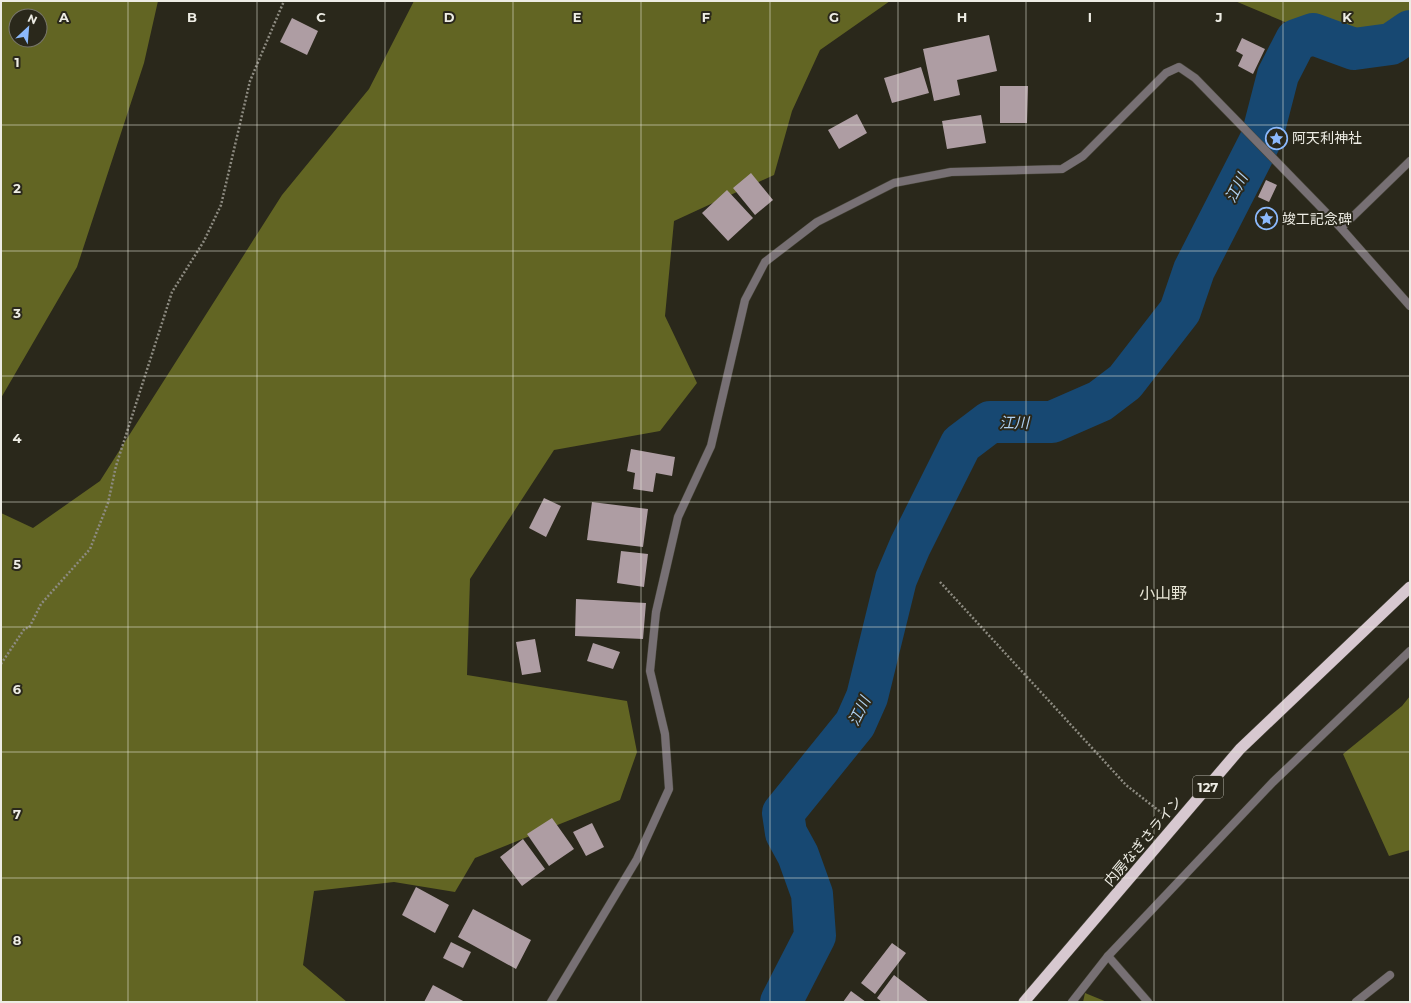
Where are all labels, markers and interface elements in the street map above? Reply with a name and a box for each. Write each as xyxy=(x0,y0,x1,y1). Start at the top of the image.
north arrow xyxy=(8,8,48,48)
text: A xyxy=(58,9,70,25)
text: B xyxy=(187,9,197,25)
text: C xyxy=(316,9,326,25)
text: D xyxy=(444,9,455,25)
text: E xyxy=(573,9,582,25)
text: F xyxy=(702,9,710,25)
text: G xyxy=(829,9,839,25)
text: H xyxy=(957,9,967,25)
text: I xyxy=(1088,9,1092,25)
text: J xyxy=(1214,9,1223,25)
text: K xyxy=(1342,9,1352,25)
text: N xyxy=(25,11,39,27)
text: 1 xyxy=(14,54,20,70)
place icon: 阿天利神社 xyxy=(1264,125,1290,151)
place label: 阿天利神社 xyxy=(1292,129,1362,147)
water label: 江川 xyxy=(1221,169,1252,206)
text: 2 xyxy=(13,180,21,196)
place icon: 竣工記念碑 xyxy=(1254,206,1280,232)
place label: 竣工記念碑 xyxy=(1282,210,1352,228)
text: 3 xyxy=(12,305,21,321)
water label: 江川 xyxy=(999,413,1031,432)
text: 4 xyxy=(13,430,22,446)
text: 5 xyxy=(13,556,21,572)
district label: 小山野 xyxy=(1139,584,1187,603)
text: 6 xyxy=(13,681,22,697)
water label: 江川 xyxy=(844,692,875,729)
road number: 127 xyxy=(1193,776,1223,798)
street label: 内房なぎさライン xyxy=(1100,792,1186,890)
text: 7 xyxy=(13,806,21,822)
text: 8 xyxy=(13,932,22,948)

